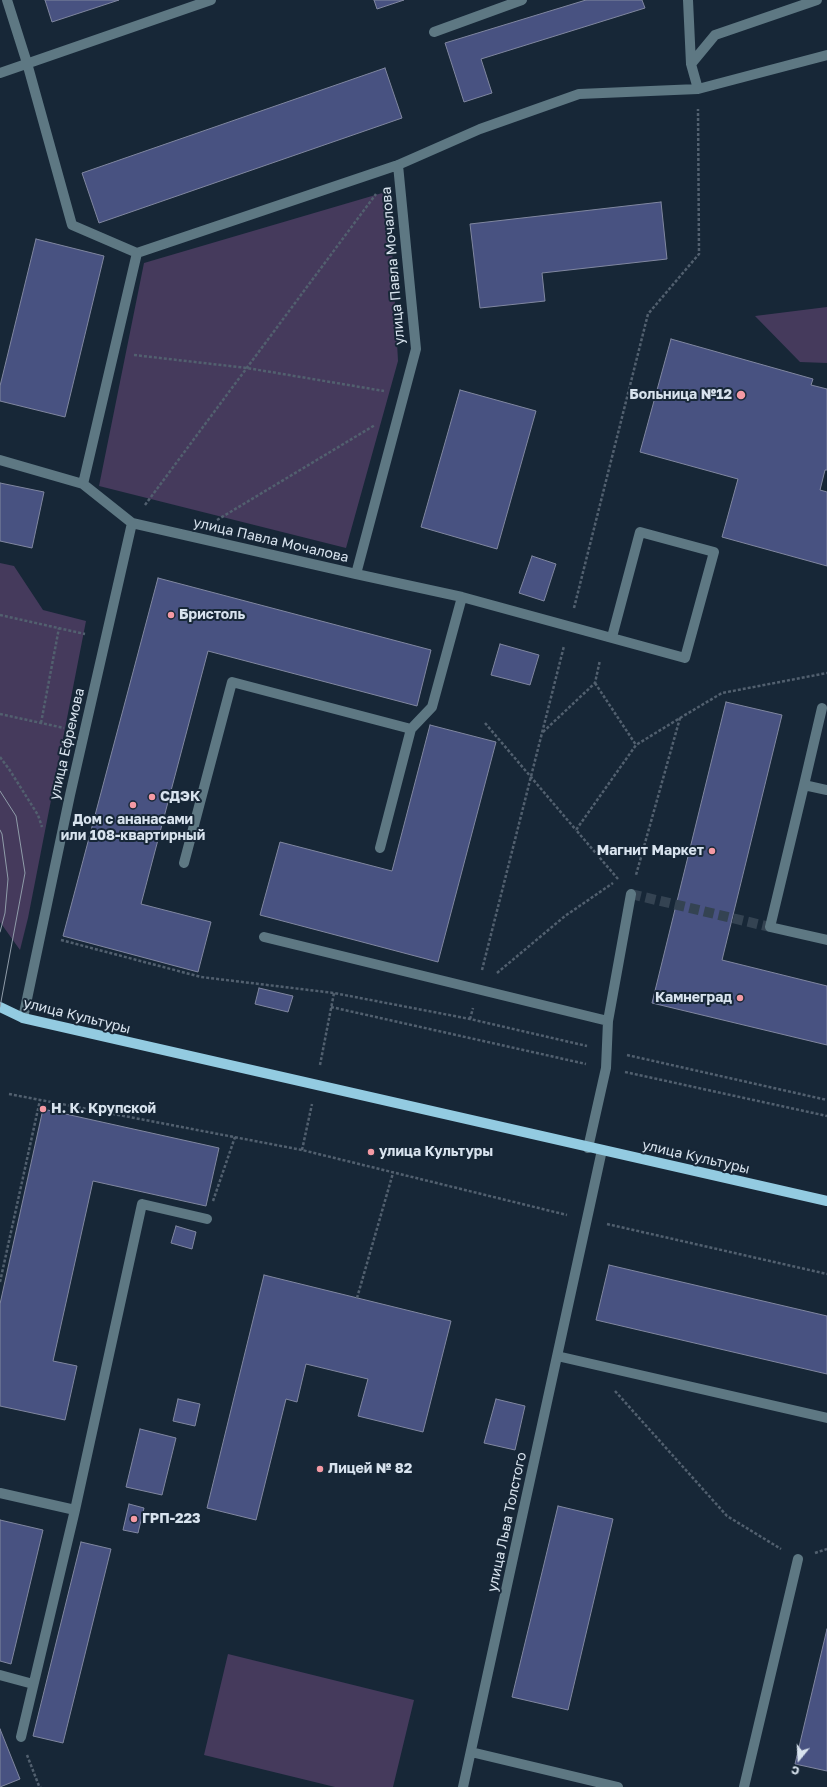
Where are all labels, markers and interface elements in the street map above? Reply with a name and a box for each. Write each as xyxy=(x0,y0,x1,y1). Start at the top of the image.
street label: улица Павла Мочалова xyxy=(378,186,408,346)
place label: Больница №12 xyxy=(629,387,732,403)
marker: Больница №12 xyxy=(735,389,747,401)
street label: улица Павла Мочалова xyxy=(192,514,350,566)
place label: Бристоль xyxy=(179,607,245,623)
marker: Бристоль xyxy=(166,610,176,620)
street label: улица Ефремова xyxy=(46,686,88,802)
place label: СДЭК xyxy=(160,789,200,805)
marker: СДЭК xyxy=(147,792,157,802)
marker: Дом с ананасами или 108-квартирный xyxy=(128,800,138,810)
place label: Дом с ананасами или 108-квартирный xyxy=(61,812,205,844)
place label: Магнит Маркет xyxy=(597,843,704,859)
marker: Магнит Маркет xyxy=(707,846,717,856)
place label: Камнеград xyxy=(655,990,732,1006)
marker: Камнеград xyxy=(735,993,745,1003)
street label: улица Культуры xyxy=(22,995,132,1037)
place label: Н. К. Крупской xyxy=(51,1101,156,1117)
marker: Н. К. Крупской xyxy=(38,1104,48,1114)
street label: улица Культуры xyxy=(641,1136,751,1178)
place label: улица Культуры xyxy=(379,1144,493,1160)
marker: улица Культуры xyxy=(366,1147,376,1157)
street label: улица Льва Толстого xyxy=(484,1451,530,1593)
place label: Лицей № 82 xyxy=(328,1461,412,1477)
marker: Лицей № 82 xyxy=(315,1464,325,1474)
place label: ГРП-223 xyxy=(142,1511,201,1527)
marker: ГРП-223 xyxy=(129,1514,139,1524)
north arrow xyxy=(779,1739,819,1779)
text: С xyxy=(789,1763,801,1778)

